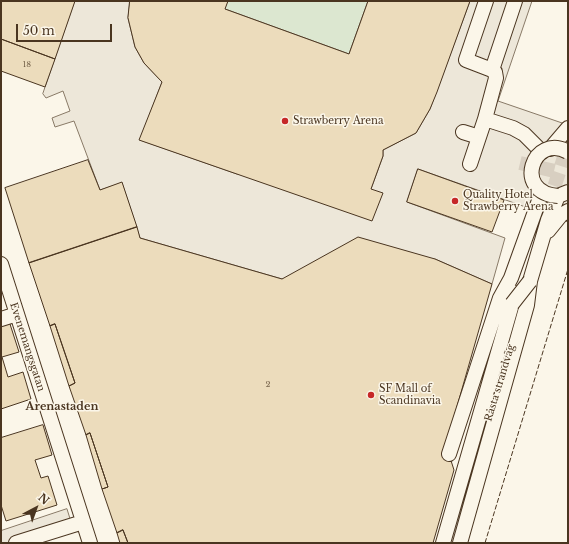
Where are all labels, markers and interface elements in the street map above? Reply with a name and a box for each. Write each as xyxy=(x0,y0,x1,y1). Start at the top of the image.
scale bar xyxy=(18,16,114,42)
text: 50 m xyxy=(23,23,55,38)
house number: 18 xyxy=(23,60,31,70)
place label: Strawberry Arena xyxy=(293,115,383,127)
marker: Strawberry Arena xyxy=(280,116,290,126)
place label: Quality Hotel Strawberry Arena xyxy=(463,189,553,212)
marker: Quality Hotel Strawberry Arena xyxy=(450,196,460,206)
street label: Evenemangsgatan xyxy=(7,301,47,393)
street label: Råsta strandväg xyxy=(483,343,517,423)
house number: 2 xyxy=(266,380,270,390)
place label: SF Mall of Scandinavia xyxy=(379,383,441,406)
marker: SF Mall of Scandinavia xyxy=(366,390,376,400)
district label: Arenastaden xyxy=(26,400,98,414)
north arrow xyxy=(16,488,56,528)
text: N xyxy=(35,490,52,508)

